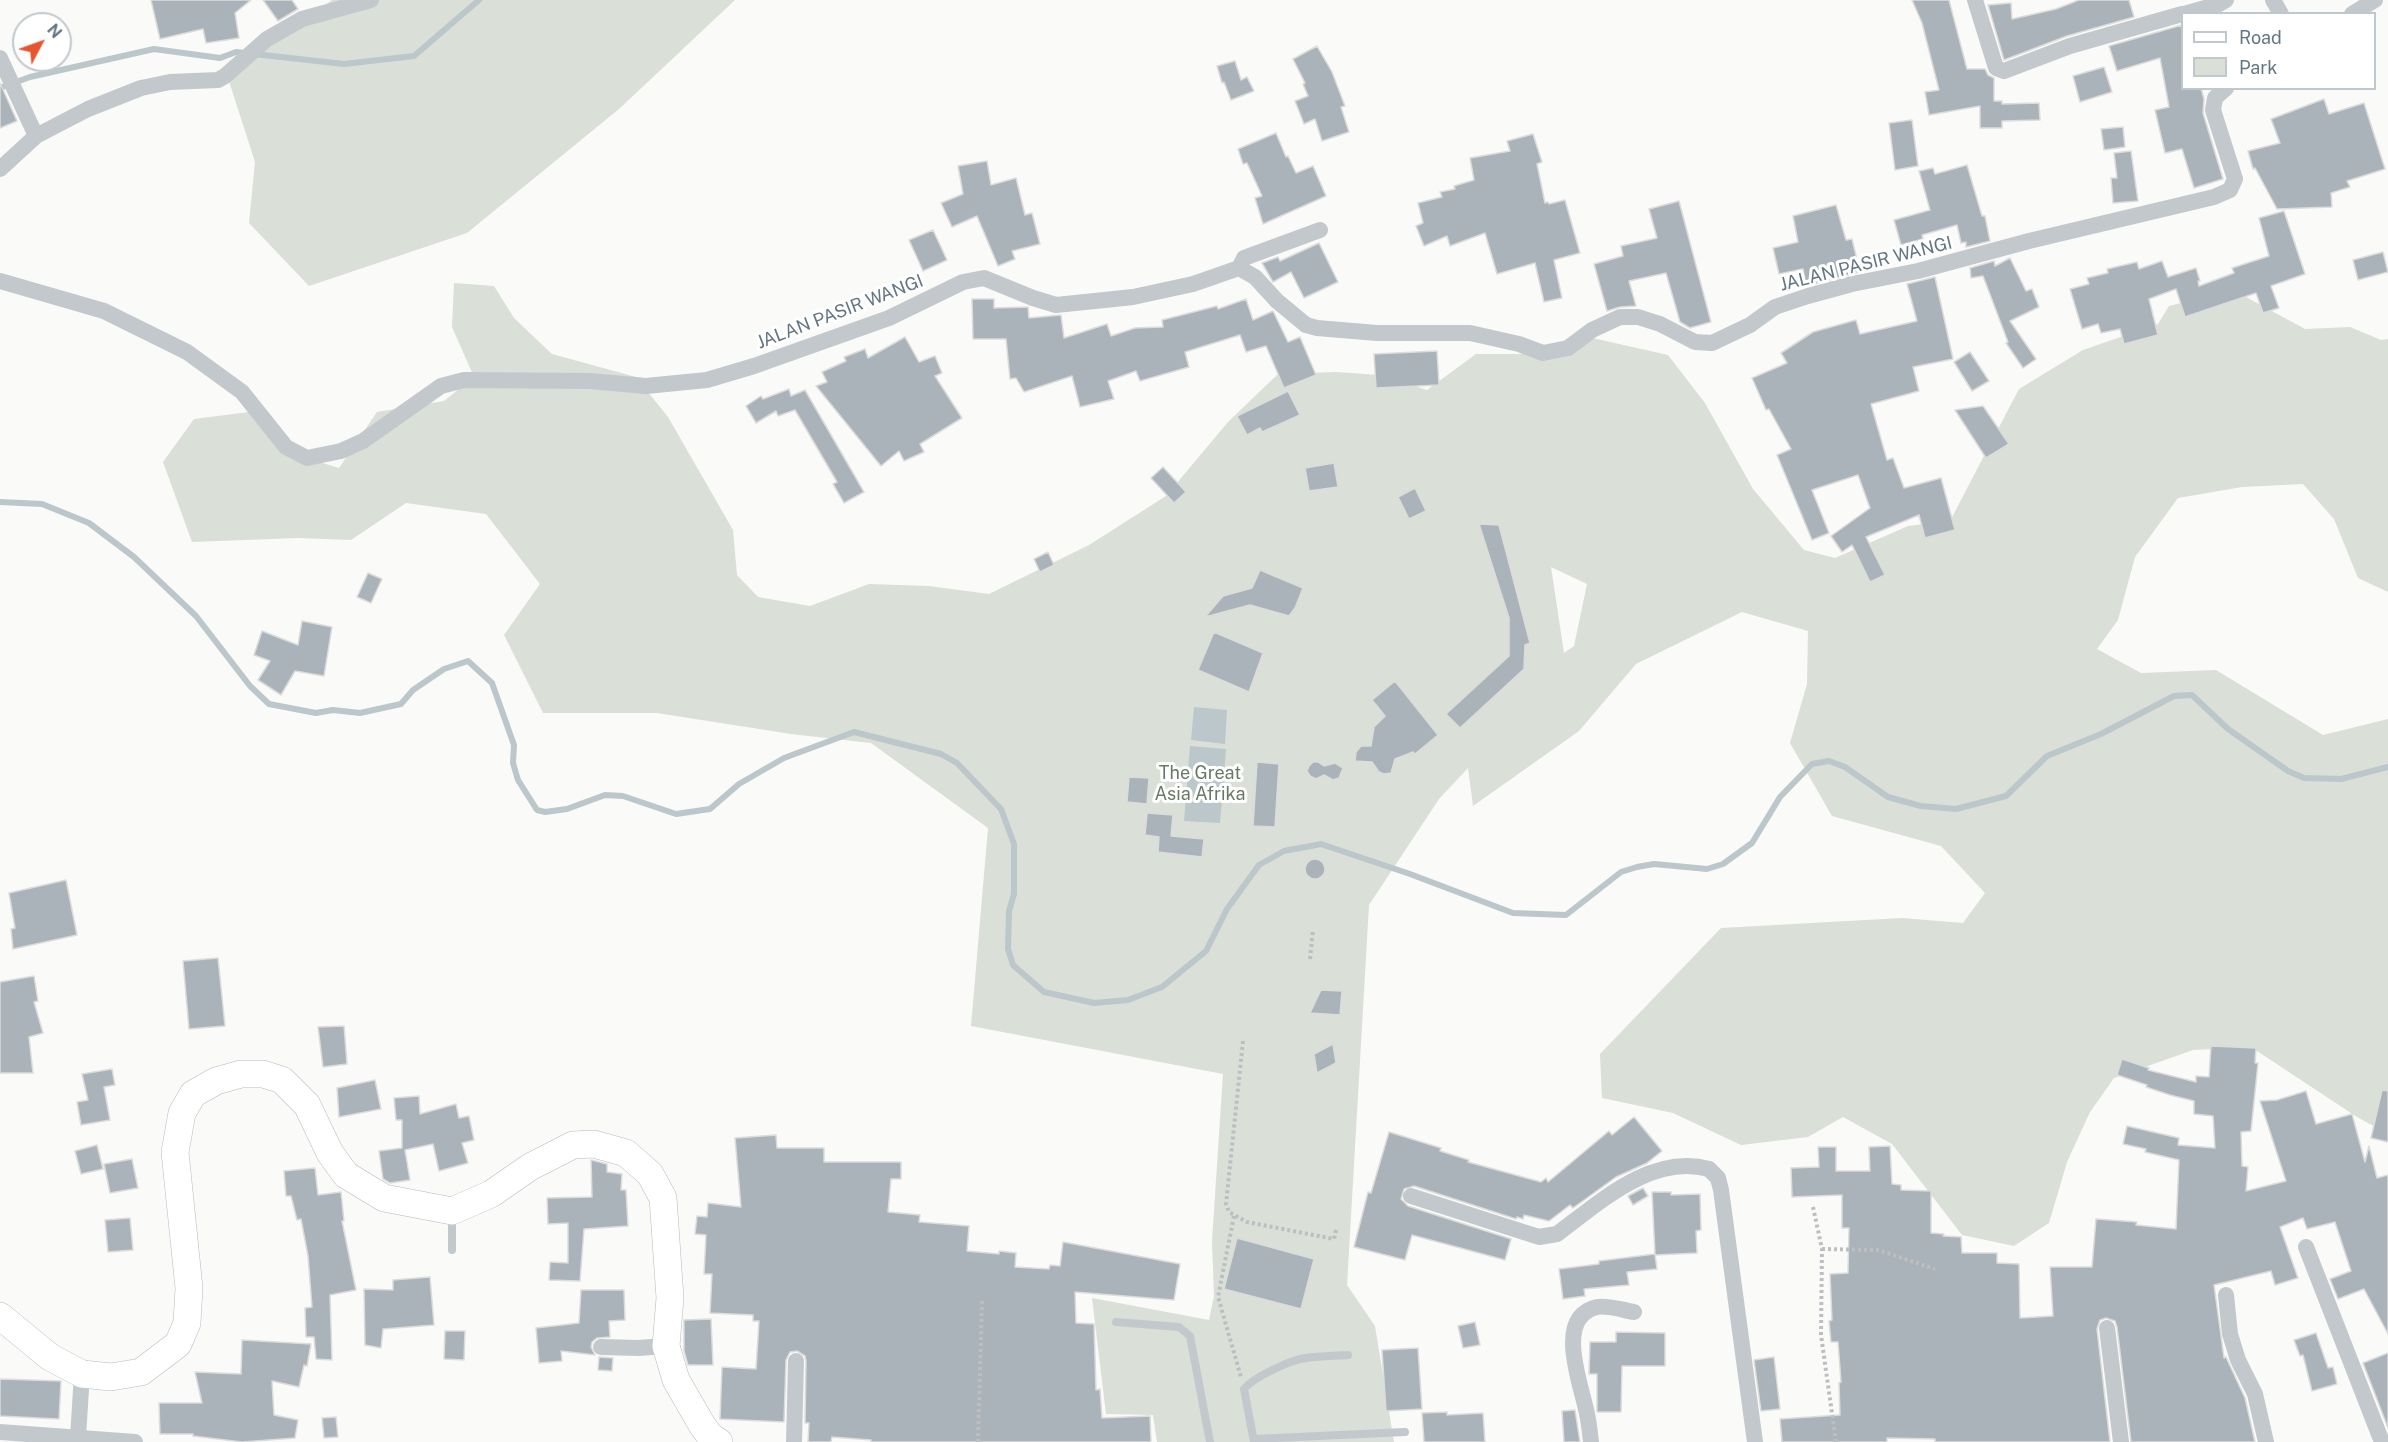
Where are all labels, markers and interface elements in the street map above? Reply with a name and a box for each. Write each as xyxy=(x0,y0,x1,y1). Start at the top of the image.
north arrow xyxy=(12,12,72,72)
legend xyxy=(2181,12,2376,90)
text: N xyxy=(43,20,66,42)
text: Road xyxy=(2239,27,2282,48)
text: Park xyxy=(2239,57,2277,78)
street label: JALAN PASIR WANGI xyxy=(1778,232,1954,296)
street label: JALAN PASIR WANGI xyxy=(754,270,926,354)
park label: The Great Asia Afrika xyxy=(1155,762,1245,804)

